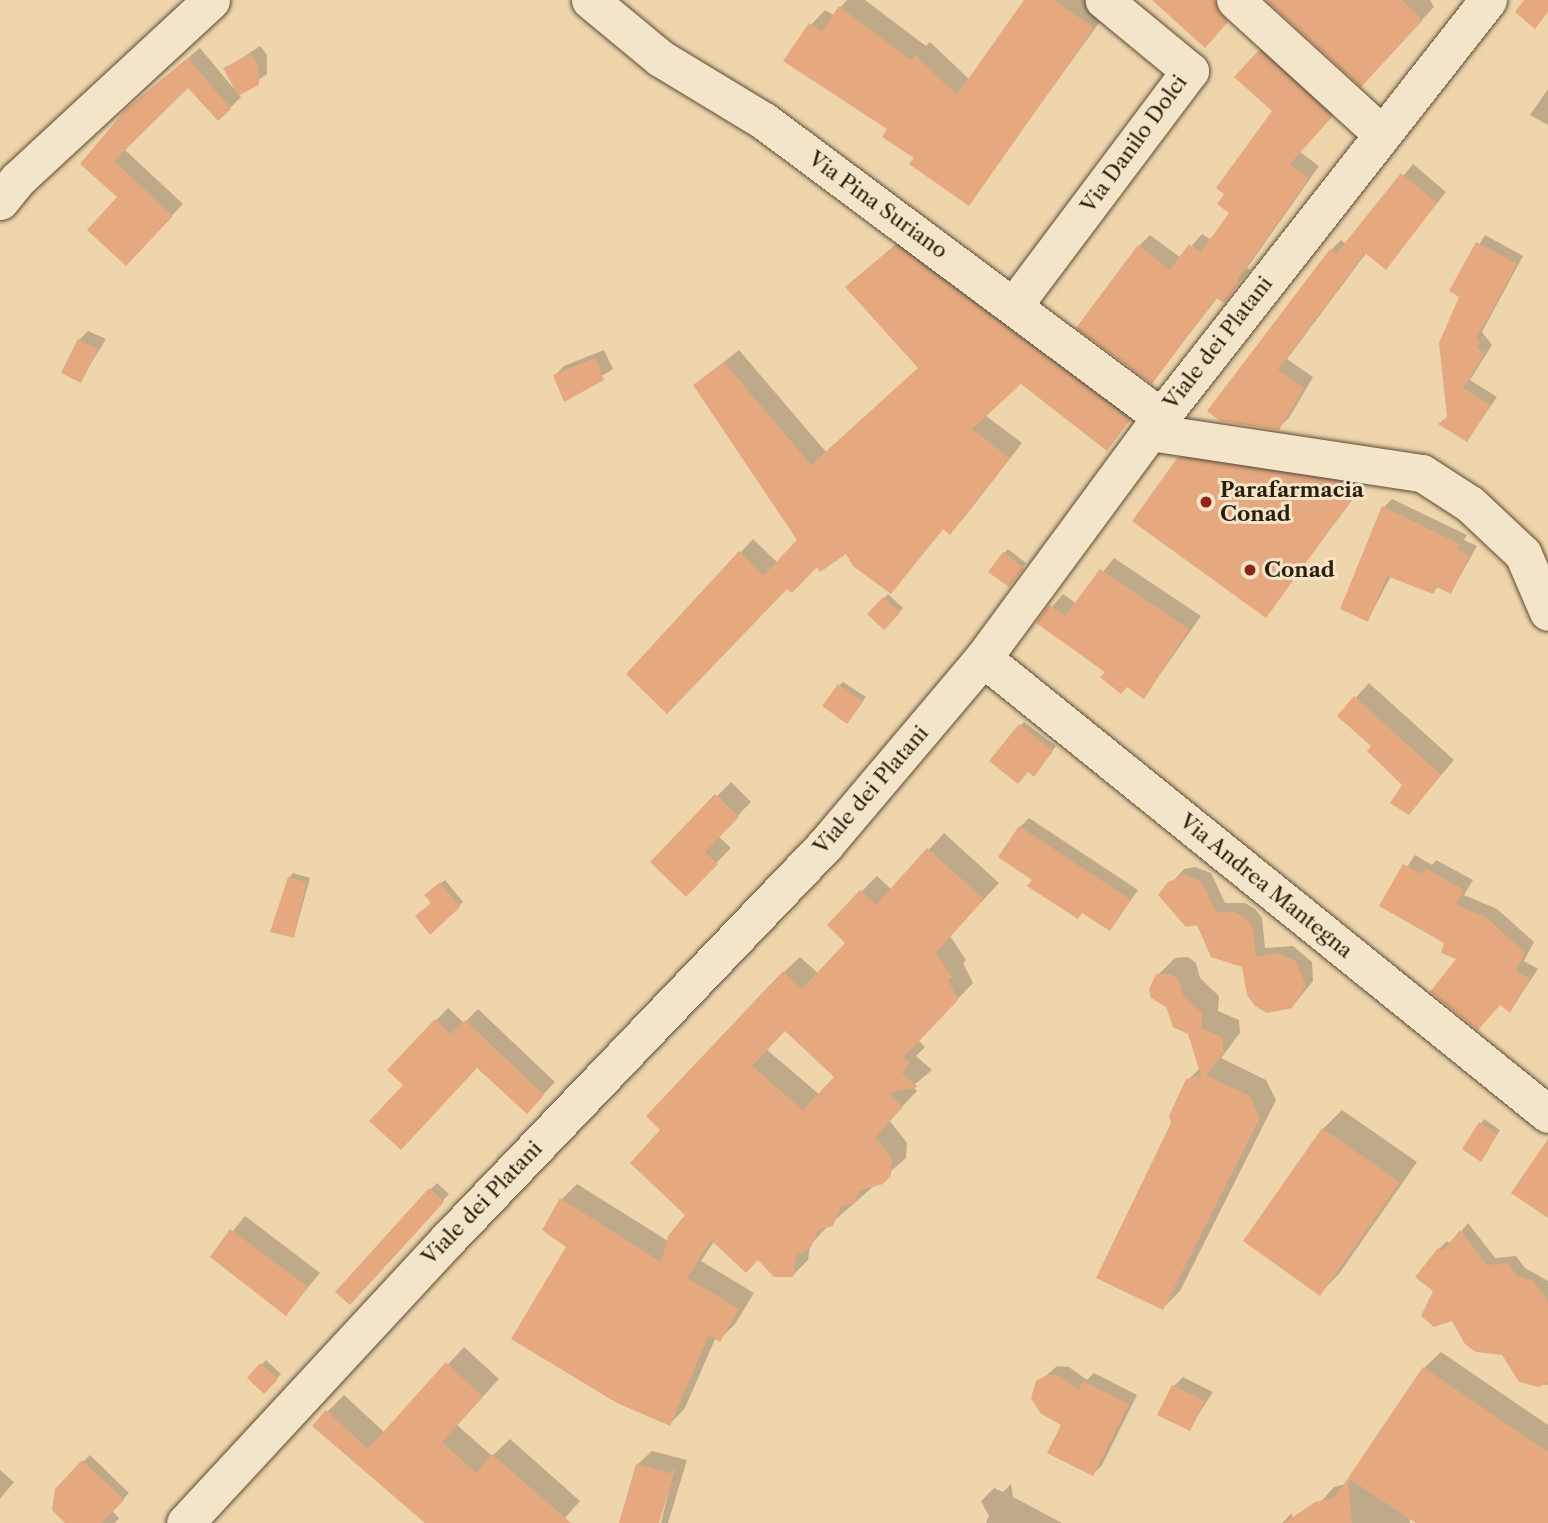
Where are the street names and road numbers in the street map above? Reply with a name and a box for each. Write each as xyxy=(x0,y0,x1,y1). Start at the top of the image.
street label: Via Danilo Dolci xyxy=(1076,70,1192,218)
street label: Via Pina Suriano xyxy=(803,146,953,264)
street label: Viale dei Platani xyxy=(1158,271,1278,415)
street label: Viale dei Platani xyxy=(808,721,934,859)
street label: Via Andrea Mantegna xyxy=(1174,808,1358,964)
street label: Viale dei Platani xyxy=(417,1136,547,1270)

